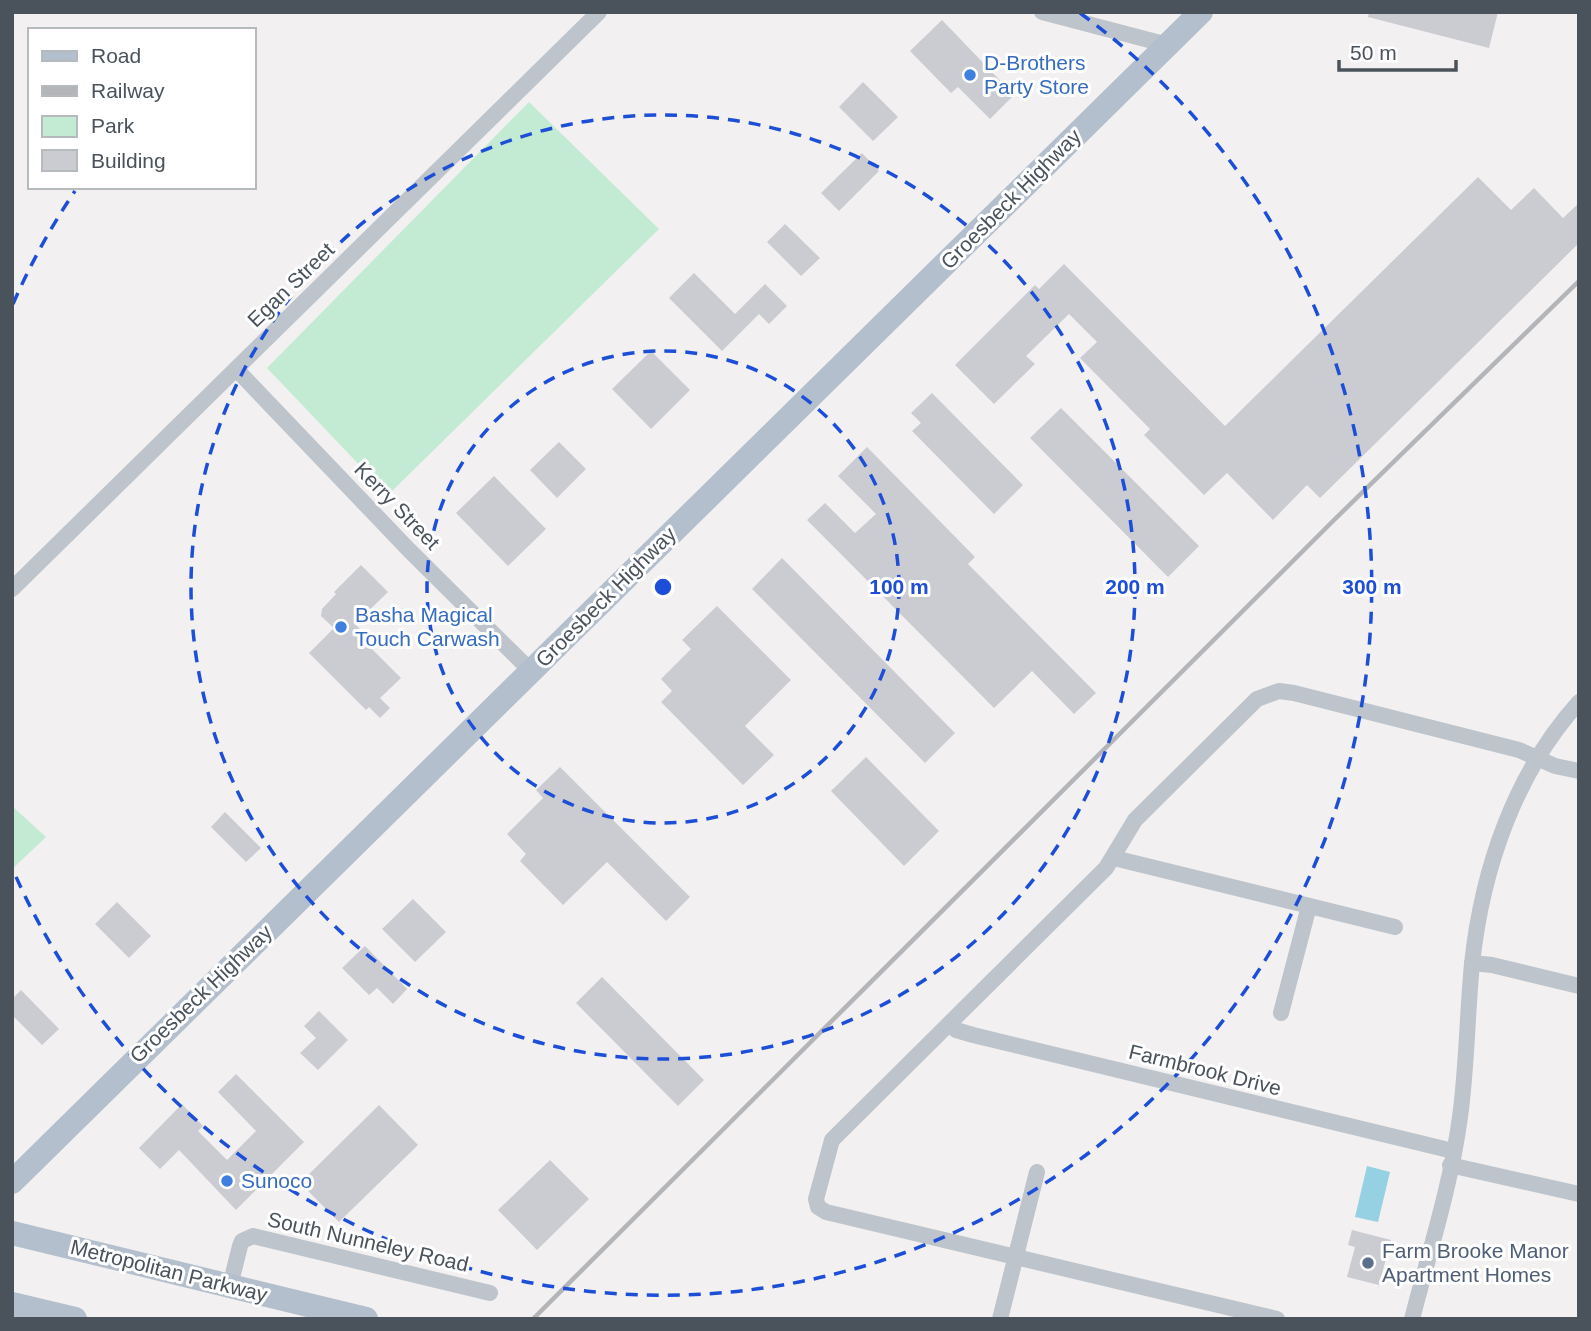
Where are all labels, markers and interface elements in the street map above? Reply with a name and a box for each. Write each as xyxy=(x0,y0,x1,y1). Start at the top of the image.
legend xyxy=(28,28,256,189)
scale bar xyxy=(1339,28,1456,72)
text: 50 m xyxy=(1350,41,1397,64)
text: Road xyxy=(91,44,141,67)
place label: D-Brothers Party Store xyxy=(984,51,1089,98)
marker: D-Brothers Party Store xyxy=(962,67,978,83)
text: Railway xyxy=(91,79,165,102)
text: Park xyxy=(91,114,135,137)
street label: Groesbeck Highway xyxy=(936,124,1086,273)
text: Building xyxy=(91,149,166,172)
street label: Egan Street xyxy=(243,238,339,331)
street label: Kerry Street xyxy=(350,457,445,554)
street label: Groesbeck Highway xyxy=(531,522,681,671)
centre of rings xyxy=(651,575,675,599)
text: 100 m xyxy=(869,575,929,598)
text: 200 m xyxy=(1105,575,1165,598)
text: 300 m xyxy=(1342,575,1402,598)
place label: Basha Magical Touch Carwash xyxy=(355,603,500,650)
marker: Basha Magical Touch Carwash xyxy=(333,619,349,635)
street label: Groesbeck Highway xyxy=(125,920,277,1067)
street label: Farmbrook Drive xyxy=(1126,1039,1284,1100)
place label: Sunoco xyxy=(241,1169,312,1192)
marker: Sunoco xyxy=(219,1173,235,1189)
street label: South Nunneley Road xyxy=(265,1207,471,1276)
street label: Metropolitan Parkway xyxy=(68,1235,270,1306)
place label: Farm Brooke Manor Apartment Homes xyxy=(1382,1239,1569,1286)
marker: Farm Brooke Manor Apartment Homes xyxy=(1360,1255,1376,1271)

